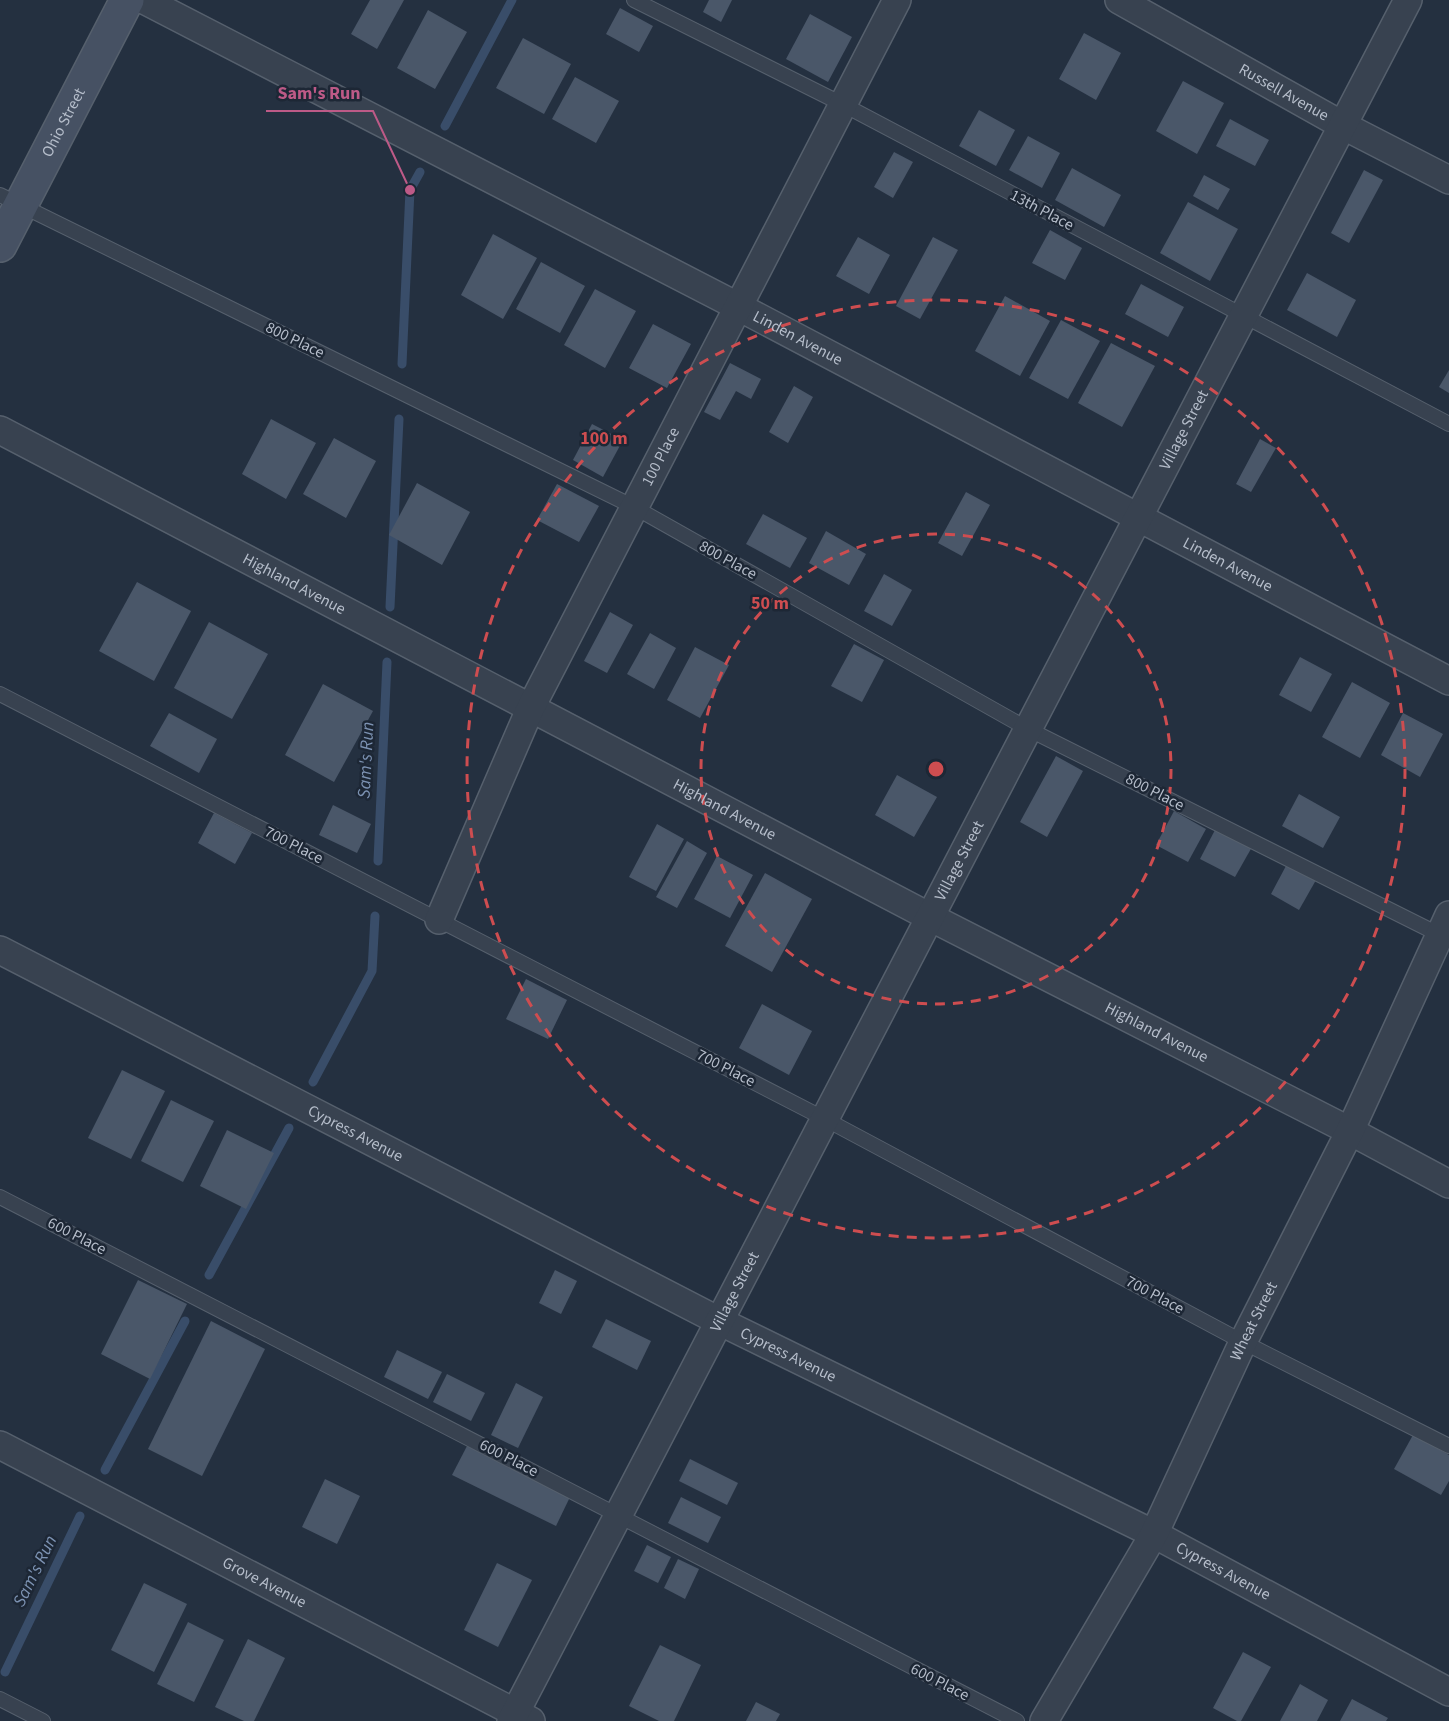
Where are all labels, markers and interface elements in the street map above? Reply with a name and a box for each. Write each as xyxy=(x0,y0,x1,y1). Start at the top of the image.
street label: Russell Avenue xyxy=(1235,58,1333,126)
callout: Sam's Run xyxy=(266,75,373,111)
text: Sam's Run xyxy=(277,81,361,106)
street label: Ohio Street xyxy=(36,83,91,161)
street label: 13th Place xyxy=(1006,184,1078,236)
street label: Linden Avenue xyxy=(749,305,847,371)
street label: 800 Place xyxy=(262,316,328,364)
street label: Village Street xyxy=(1154,385,1214,474)
street label: 100 Place xyxy=(636,423,685,490)
text: 100 m xyxy=(580,426,628,451)
street label: Linden Avenue xyxy=(1179,532,1277,597)
street label: 800 Place xyxy=(695,535,761,585)
street label: Highland Avenue xyxy=(239,548,350,620)
text: 50 m xyxy=(751,591,789,616)
water label: Sam's Run xyxy=(352,721,380,799)
centre of rings xyxy=(926,759,946,779)
street label: 800 Place xyxy=(1122,768,1188,816)
street label: Highland Avenue xyxy=(669,773,780,846)
street label: Village Street xyxy=(929,816,990,905)
street label: 700 Place xyxy=(261,821,327,869)
street label: Highland Avenue xyxy=(1101,997,1212,1068)
street label: 700 Place xyxy=(693,1044,759,1092)
street label: Cypress Avenue xyxy=(304,1100,407,1167)
street label: 600 Place xyxy=(44,1212,110,1260)
street label: Village Street xyxy=(705,1247,765,1336)
street label: 700 Place xyxy=(1122,1270,1188,1320)
street label: Wheat Street xyxy=(1225,1277,1283,1364)
street label: Cypress Avenue xyxy=(736,1322,840,1388)
street label: 600 Place xyxy=(476,1434,542,1482)
water label: Sam's Run xyxy=(7,1531,63,1611)
street label: Cypress Avenue xyxy=(1172,1537,1275,1606)
street label: Grove Avenue xyxy=(219,1552,310,1613)
street label: 600 Place xyxy=(907,1658,973,1706)

